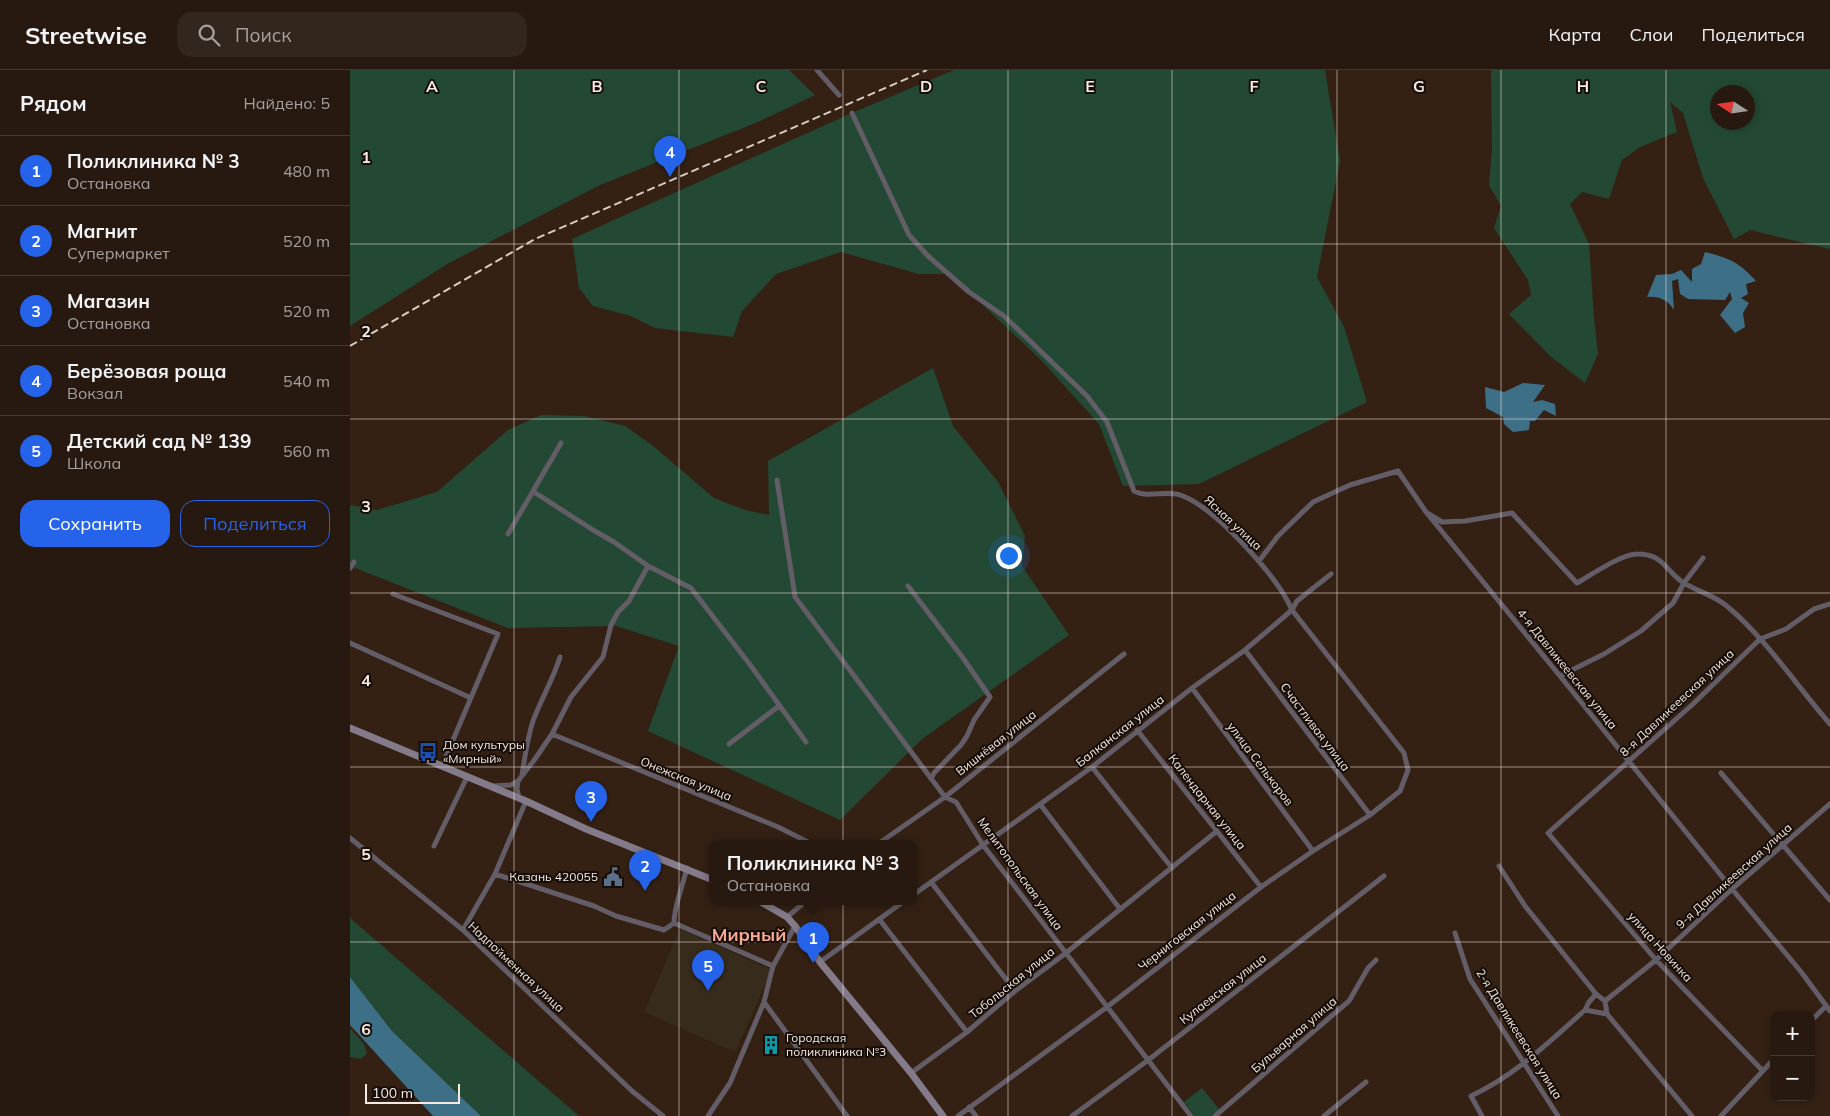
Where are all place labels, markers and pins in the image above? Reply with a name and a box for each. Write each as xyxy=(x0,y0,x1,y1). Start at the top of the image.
pin: 4 xyxy=(654,136,686,177)
place label: Дом культуры «Мирный» xyxy=(443,737,525,766)
bus stop icon: Дом культуры «Мирный» xyxy=(417,741,439,763)
pin: 3 xyxy=(575,781,607,822)
pin: 2 xyxy=(629,850,661,891)
public building icon: Казань 420055 xyxy=(602,866,624,888)
place label: Казань 420055 xyxy=(509,869,598,884)
pin: 1 xyxy=(797,922,829,963)
pin: 5 xyxy=(692,950,724,991)
place label: Городская поликлиника №3 xyxy=(786,1030,886,1059)
building icon: Городская поликлиника №3 xyxy=(760,1034,782,1056)

